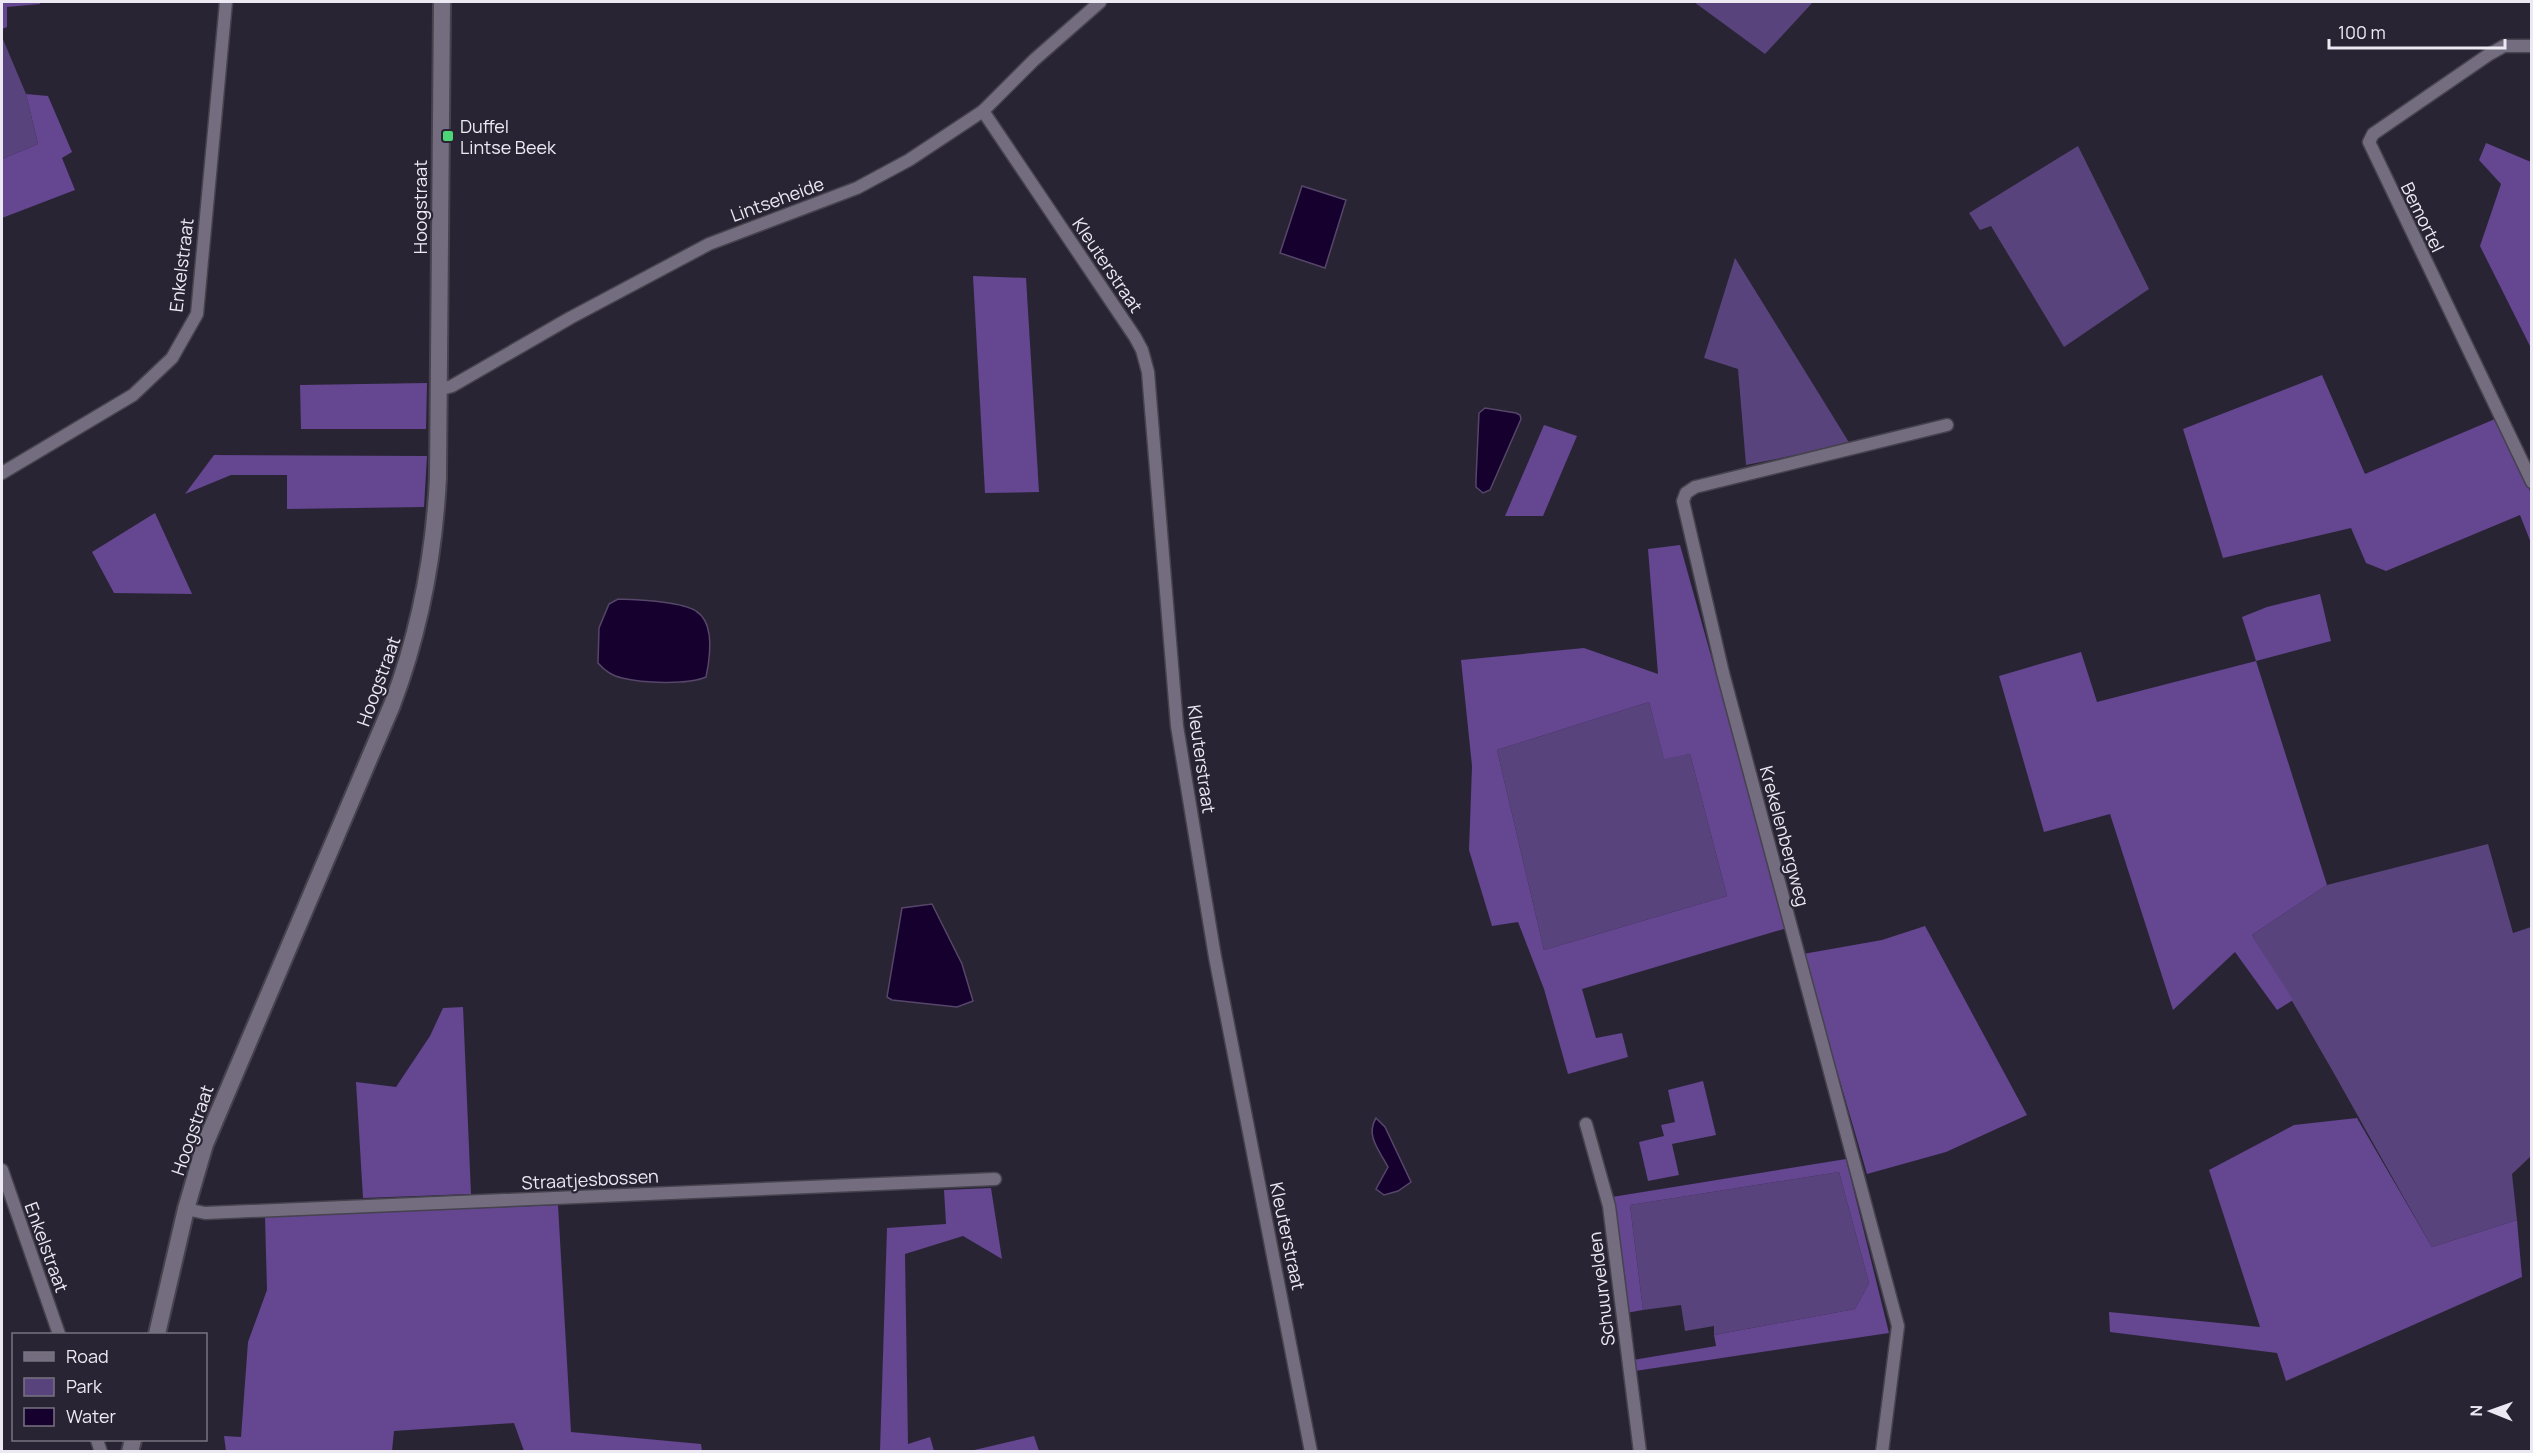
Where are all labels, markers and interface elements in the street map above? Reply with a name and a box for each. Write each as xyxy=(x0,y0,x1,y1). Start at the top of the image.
scale bar xyxy=(2329,12,2504,50)
text: 100 m xyxy=(2338,20,2386,44)
place label: Duffel Lintse Beek xyxy=(460,114,557,159)
marker: Duffel Lintse Beek xyxy=(441,129,455,143)
street label: Hoogstraat xyxy=(408,160,432,254)
street label: Lintseheide xyxy=(727,171,827,227)
street label: Bemortel xyxy=(2396,178,2450,256)
street label: Kleuterstraat xyxy=(1067,213,1149,317)
street label: Enkelstraat xyxy=(163,217,199,313)
street label: Hoogstraat xyxy=(351,633,405,729)
street label: Kleuterstraat xyxy=(1182,703,1222,815)
street label: Krekelenbergweg xyxy=(1755,763,1815,909)
street label: Hoogstraat xyxy=(165,1082,219,1178)
street label: Straatjesbossen xyxy=(521,1163,659,1195)
street label: Kleuterstraat xyxy=(1265,1180,1311,1292)
street label: Enkelstraat xyxy=(20,1199,74,1295)
street label: Schuurvelden xyxy=(1582,1231,1620,1347)
legend xyxy=(12,1333,207,1441)
text: Road xyxy=(66,1344,109,1368)
text: Park xyxy=(66,1374,103,1398)
north arrow xyxy=(2461,1381,2521,1441)
text: Water xyxy=(66,1404,116,1428)
text: N xyxy=(2465,1405,2487,1417)

